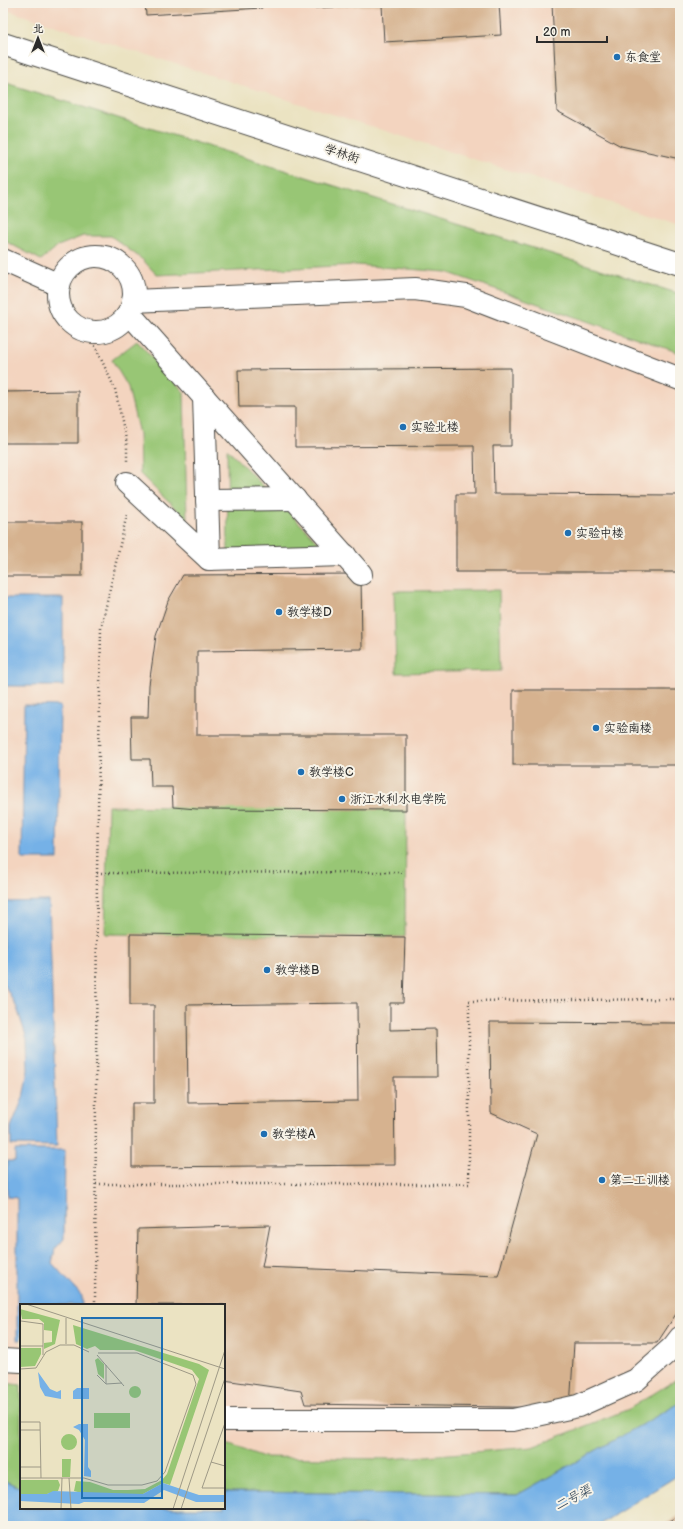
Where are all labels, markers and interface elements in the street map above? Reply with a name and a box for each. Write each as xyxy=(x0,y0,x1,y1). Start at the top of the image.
north arrow xyxy=(18,18,58,58)
scale bar xyxy=(537,18,607,44)
text: 北 xyxy=(33,22,44,35)
text: 20 m xyxy=(543,25,570,40)
place label: 东食堂 xyxy=(625,50,661,65)
marker: 东食堂 xyxy=(612,52,622,62)
street label: 学林街 xyxy=(323,141,361,167)
place label: 实验北楼 xyxy=(411,420,459,435)
marker: 实验北楼 xyxy=(398,422,408,432)
place label: 实验中楼 xyxy=(576,526,624,541)
marker: 实验中楼 xyxy=(563,528,573,538)
place label: 教学楼D xyxy=(287,605,332,620)
marker: 教学楼D xyxy=(274,607,284,617)
place label: 实验南楼 xyxy=(604,721,652,736)
marker: 实验南楼 xyxy=(591,723,601,733)
place label: 教学楼C xyxy=(309,765,354,780)
marker: 教学楼C xyxy=(296,767,306,777)
place label: 浙江水利水电学院 xyxy=(350,792,446,807)
marker: 浙江水利水电学院 xyxy=(337,794,347,804)
place label: 教学楼B xyxy=(275,963,319,978)
marker: 教学楼B xyxy=(262,965,272,975)
place label: 教学楼A xyxy=(272,1127,316,1142)
marker: 教学楼A xyxy=(259,1129,269,1139)
place label: 第二工训楼 xyxy=(610,1173,670,1188)
marker: 第二工训楼 xyxy=(597,1175,607,1185)
inset map xyxy=(20,1304,225,1509)
water label: 二号渠 xyxy=(552,1482,595,1514)

